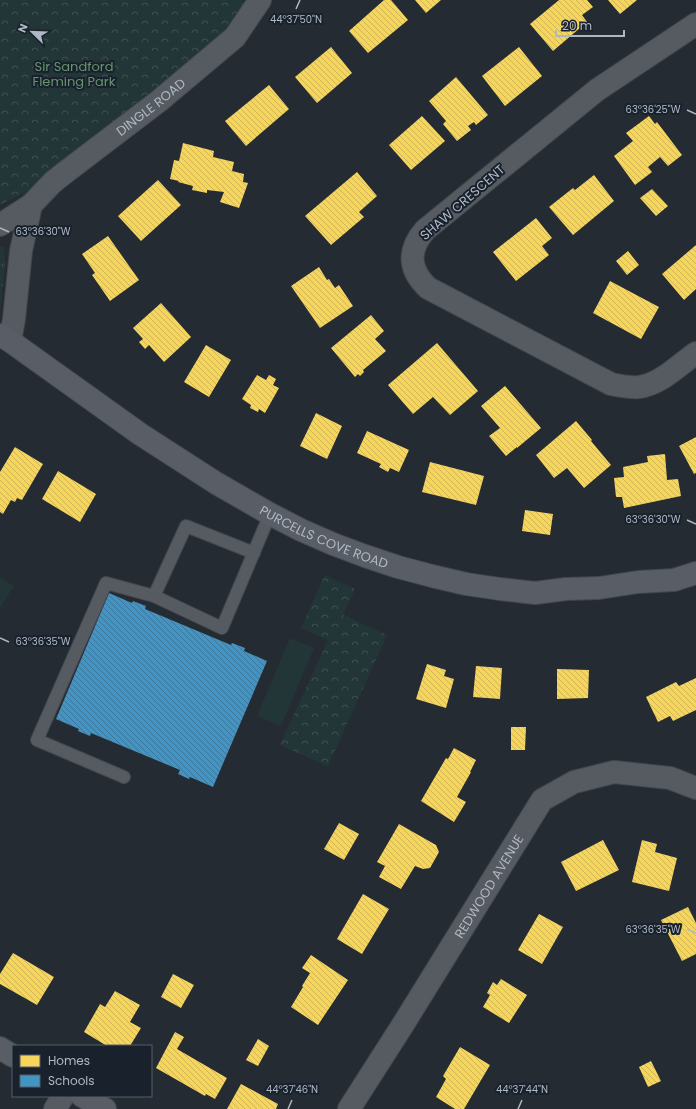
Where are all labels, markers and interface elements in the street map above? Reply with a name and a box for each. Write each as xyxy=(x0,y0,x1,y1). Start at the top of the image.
north arrow xyxy=(12,12,52,52)
text: 44°37'50"N xyxy=(270,12,322,27)
scale bar xyxy=(556,12,624,38)
text: 20 m xyxy=(562,17,592,34)
text: N xyxy=(14,21,32,35)
park label: Sir Sandford Fleming Park xyxy=(33,57,116,91)
street label: DINGLE ROAD xyxy=(112,74,190,140)
text: 63°36'25"W xyxy=(626,102,681,117)
street label: SHAW CRESCENT xyxy=(416,160,509,245)
text: 63°36'30"W xyxy=(15,224,71,239)
street label: PURCELLS COVE ROAD xyxy=(256,501,391,573)
text: 63°36'30"W xyxy=(625,512,681,527)
text: 63°36'35"W xyxy=(15,634,71,649)
street label: REDWOOD AVENUE xyxy=(450,831,528,942)
text: 63°36'35"W xyxy=(625,922,681,937)
legend xyxy=(12,1045,152,1097)
text: Homes xyxy=(48,1052,90,1069)
text: Schools xyxy=(48,1072,95,1089)
text: 44°37'46"N xyxy=(266,1082,318,1097)
text: 44°37'44"N xyxy=(496,1082,548,1097)

